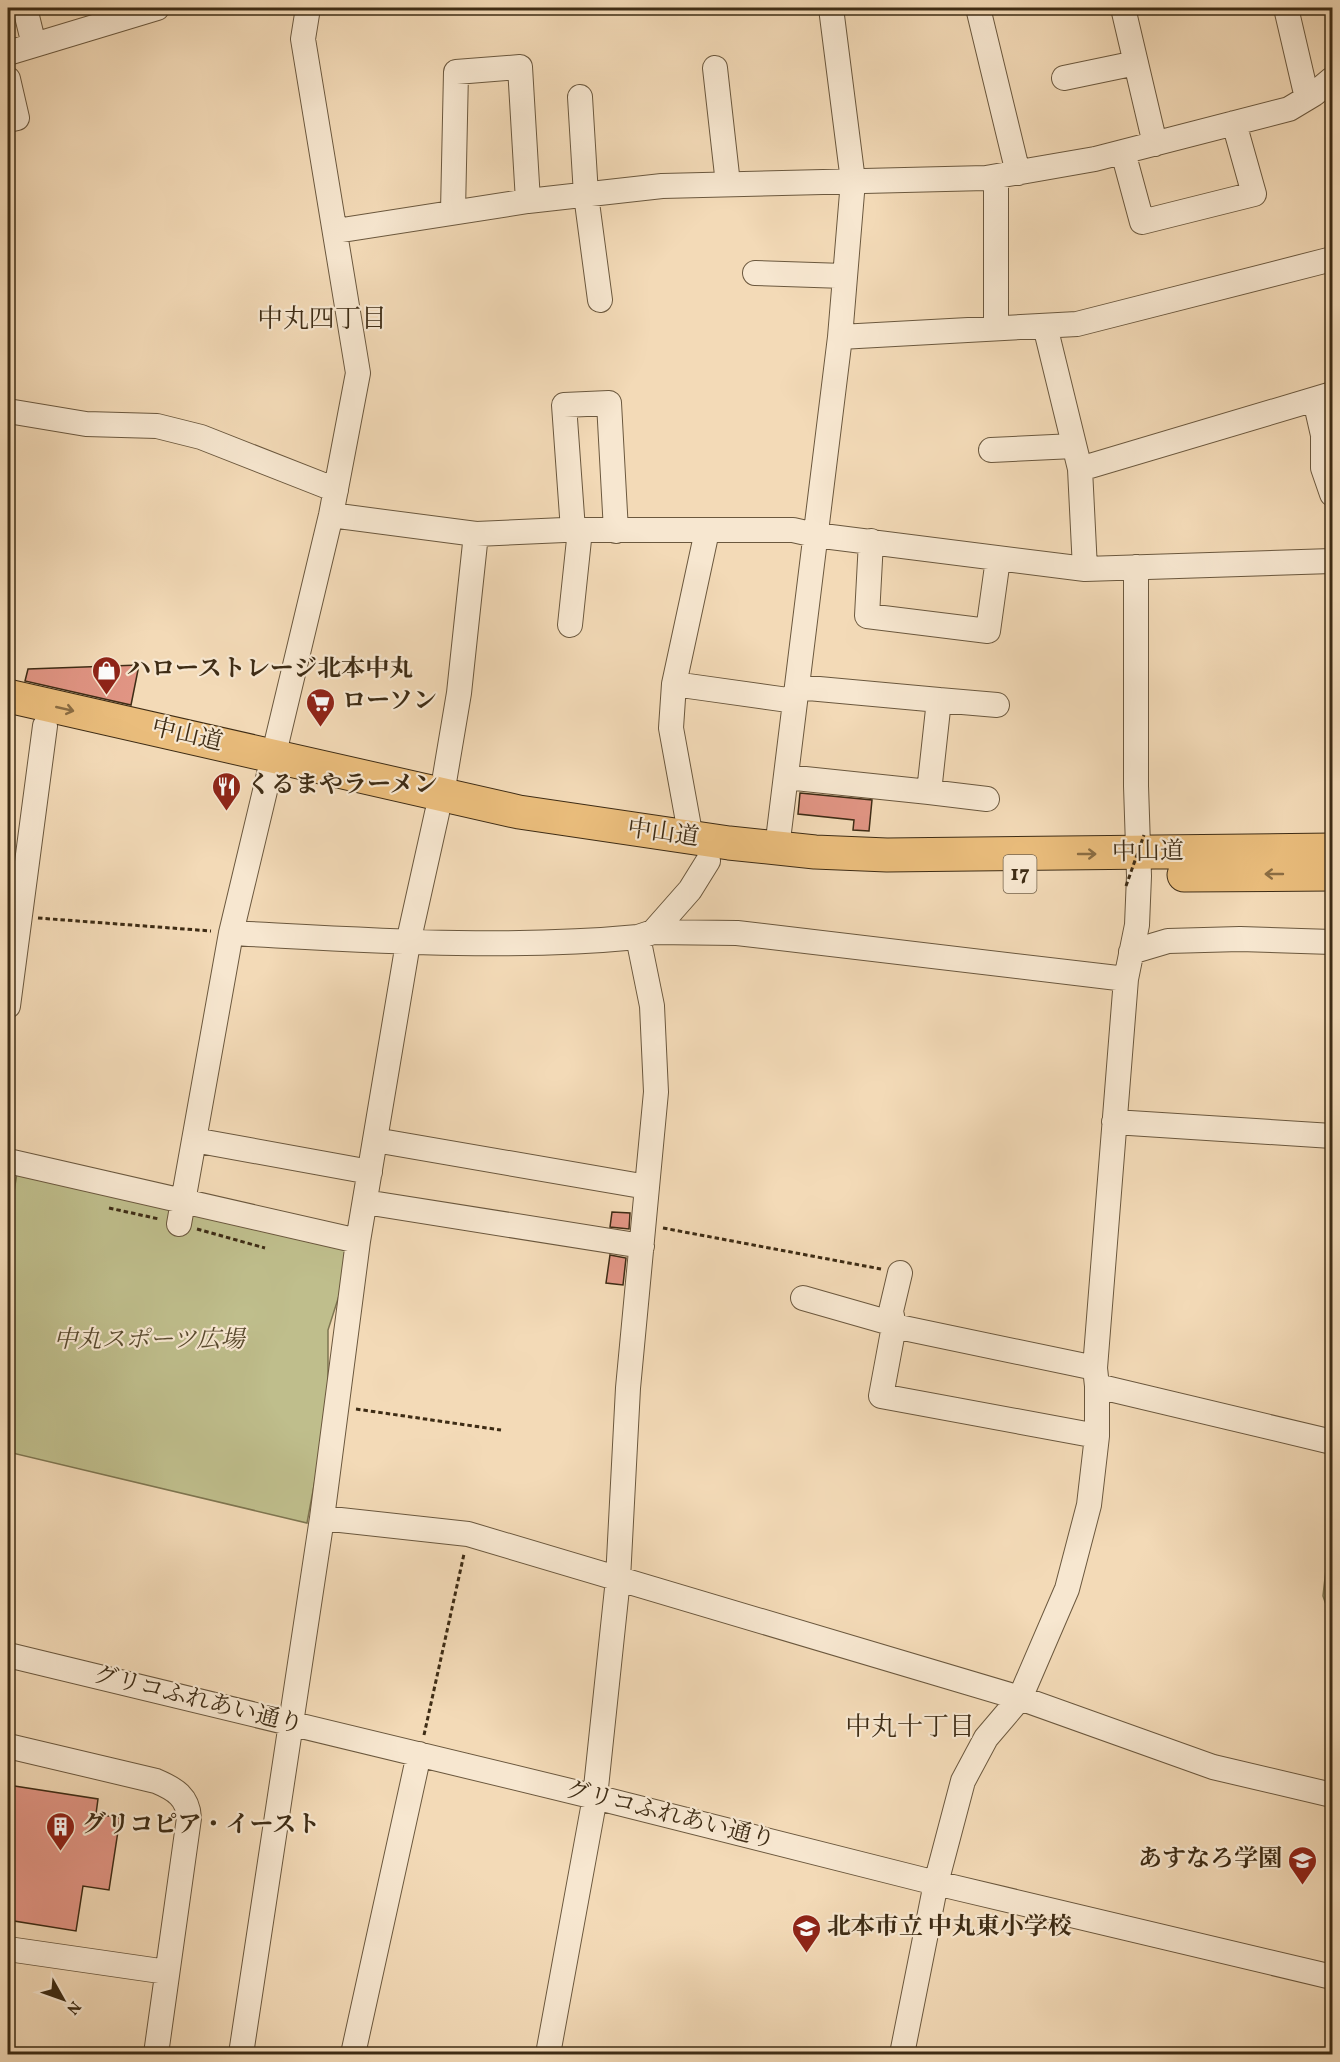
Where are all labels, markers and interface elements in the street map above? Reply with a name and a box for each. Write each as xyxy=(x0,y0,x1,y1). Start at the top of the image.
district label: 中丸四丁目 xyxy=(257,302,387,338)
place label: ハローストレージ北本中丸 xyxy=(127,653,413,687)
shop icon: ハローストレージ北本中丸 xyxy=(90,654,122,696)
place label: ローソン xyxy=(342,685,437,719)
supermarket icon: ローソン xyxy=(305,686,337,728)
one-way arrow xyxy=(55,703,74,715)
street label: 中山道 xyxy=(148,711,226,761)
place label: くるまやラーメン xyxy=(247,769,438,803)
restaurant icon: くるまやラーメン xyxy=(210,770,242,812)
street label: 中山道 xyxy=(625,812,701,856)
street label: 中山道 xyxy=(1112,835,1184,871)
one-way arrow xyxy=(1077,848,1097,859)
road number: 17 xyxy=(1004,855,1036,893)
one-way arrow xyxy=(1265,868,1285,880)
park label: 中丸スポーツ広場 xyxy=(53,1324,247,1358)
street label: グリコふれあい通り xyxy=(90,1658,306,1744)
district label: 中丸十丁目 xyxy=(845,1710,975,1746)
street label: グリコふれあい通り xyxy=(562,1773,778,1859)
place label: グリコピア・イースト xyxy=(82,1809,320,1843)
building icon: グリコピア・イースト xyxy=(45,1810,77,1852)
place label: あすなろ学園 xyxy=(1138,1843,1282,1877)
school or university icon: あすなろ学園 xyxy=(1287,1844,1319,1886)
place label: 北本市立 中丸東小学校 xyxy=(827,1911,1072,1945)
school or university icon: 北本市立 中丸東小学校 xyxy=(790,1912,822,1954)
north arrow xyxy=(33,1969,93,2029)
text: N xyxy=(61,1996,85,2019)

